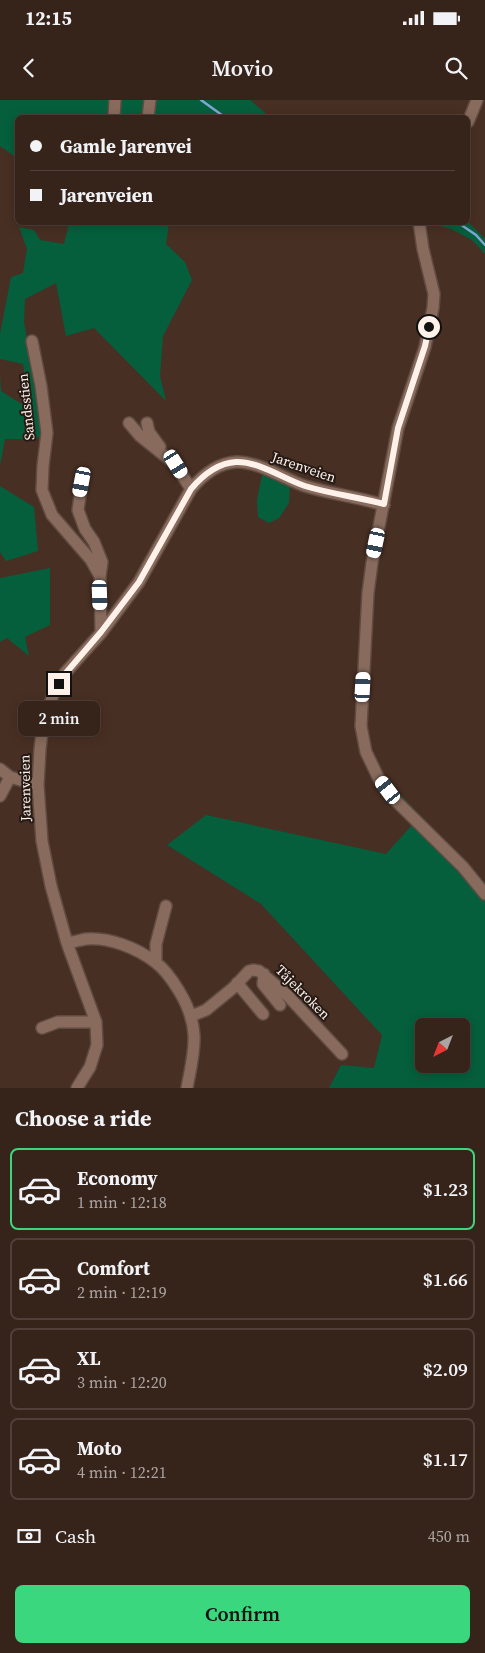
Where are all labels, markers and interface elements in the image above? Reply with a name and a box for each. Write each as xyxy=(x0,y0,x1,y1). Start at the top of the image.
text: 12:15 xyxy=(25,5,72,31)
text: Movio xyxy=(212,53,273,83)
icon: back xyxy=(15,54,43,82)
icon: search xyxy=(442,54,470,82)
text: Gamle Jarenvei xyxy=(60,133,192,159)
text: Jarenveien xyxy=(60,182,153,208)
route start xyxy=(418,316,440,338)
street label: Sandsstien xyxy=(12,372,39,441)
street label: Jarenveien xyxy=(268,446,339,487)
car xyxy=(161,447,190,481)
car xyxy=(71,466,92,498)
car xyxy=(365,527,386,559)
car xyxy=(91,580,108,610)
car xyxy=(354,672,371,702)
route end xyxy=(48,673,70,695)
callout: 2 min xyxy=(18,702,100,736)
text: 2 min xyxy=(38,707,80,729)
street label: Jarenveien xyxy=(14,754,36,822)
car xyxy=(372,774,403,806)
street label: Tåjekroken xyxy=(271,960,335,1024)
north arrow xyxy=(415,1018,470,1072)
map controls xyxy=(415,1018,470,1073)
text: Choose a ride xyxy=(15,1103,152,1133)
text: Economy xyxy=(77,1165,158,1191)
icon: car xyxy=(17,1167,62,1212)
text: $1.23 xyxy=(423,1176,468,1202)
text: 1 min · 12:18 xyxy=(77,1191,167,1213)
text: Comfort xyxy=(77,1255,150,1281)
icon: car xyxy=(17,1257,62,1302)
text: $1.66 xyxy=(423,1266,468,1292)
text: 2 min · 12:19 xyxy=(77,1281,167,1303)
text: XL xyxy=(77,1345,100,1371)
icon: car xyxy=(17,1347,62,1392)
text: $2.09 xyxy=(423,1356,468,1382)
text: 3 min · 12:20 xyxy=(77,1371,167,1393)
text: Moto xyxy=(77,1435,122,1461)
icon: car xyxy=(17,1437,62,1482)
text: $1.17 xyxy=(423,1446,468,1472)
text: 4 min · 12:21 xyxy=(77,1461,167,1483)
icon: cash xyxy=(15,1522,43,1550)
text: Cash xyxy=(55,1523,96,1549)
text: 450 m xyxy=(428,1525,470,1547)
button: Confirm xyxy=(15,1585,470,1643)

